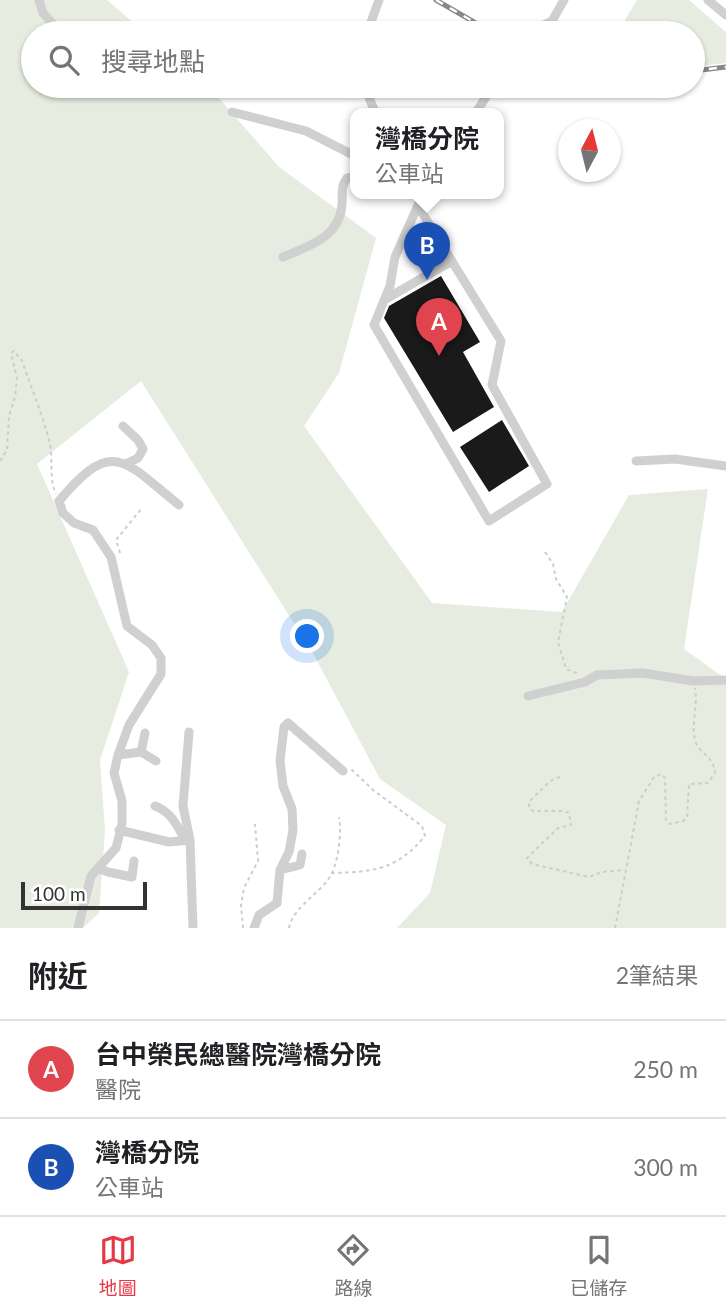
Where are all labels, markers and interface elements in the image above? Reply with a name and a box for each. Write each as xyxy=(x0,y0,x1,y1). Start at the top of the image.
search box xyxy=(21,21,705,98)
icon: search xyxy=(45,41,83,79)
text: 搜尋地點 xyxy=(101,45,205,77)
popup xyxy=(350,108,504,199)
north arrow xyxy=(558,119,621,182)
text: 灣橋分院 xyxy=(375,122,479,154)
text: 公車站 xyxy=(375,159,444,187)
pin: B xyxy=(404,222,450,280)
pin: A xyxy=(416,298,462,356)
your location xyxy=(290,619,324,653)
scale bar xyxy=(21,879,147,911)
text: 100 m xyxy=(32,882,86,905)
text: 附近 xyxy=(28,957,88,993)
text: 2筆結果 xyxy=(616,961,698,989)
text: 台中榮民總醫院灣橋分院 xyxy=(95,1038,381,1070)
text: A xyxy=(43,1055,59,1083)
text: 250 m xyxy=(633,1055,698,1083)
text: 醫院 xyxy=(95,1075,141,1103)
text: 灣橋分院 xyxy=(95,1136,199,1168)
text: B xyxy=(43,1153,59,1181)
text: 300 m xyxy=(633,1153,698,1181)
text: 公車站 xyxy=(95,1173,164,1201)
tab: 地圖 xyxy=(99,1231,137,1300)
tab: 路線 xyxy=(334,1231,372,1300)
tab: 已儲存 xyxy=(570,1231,627,1300)

